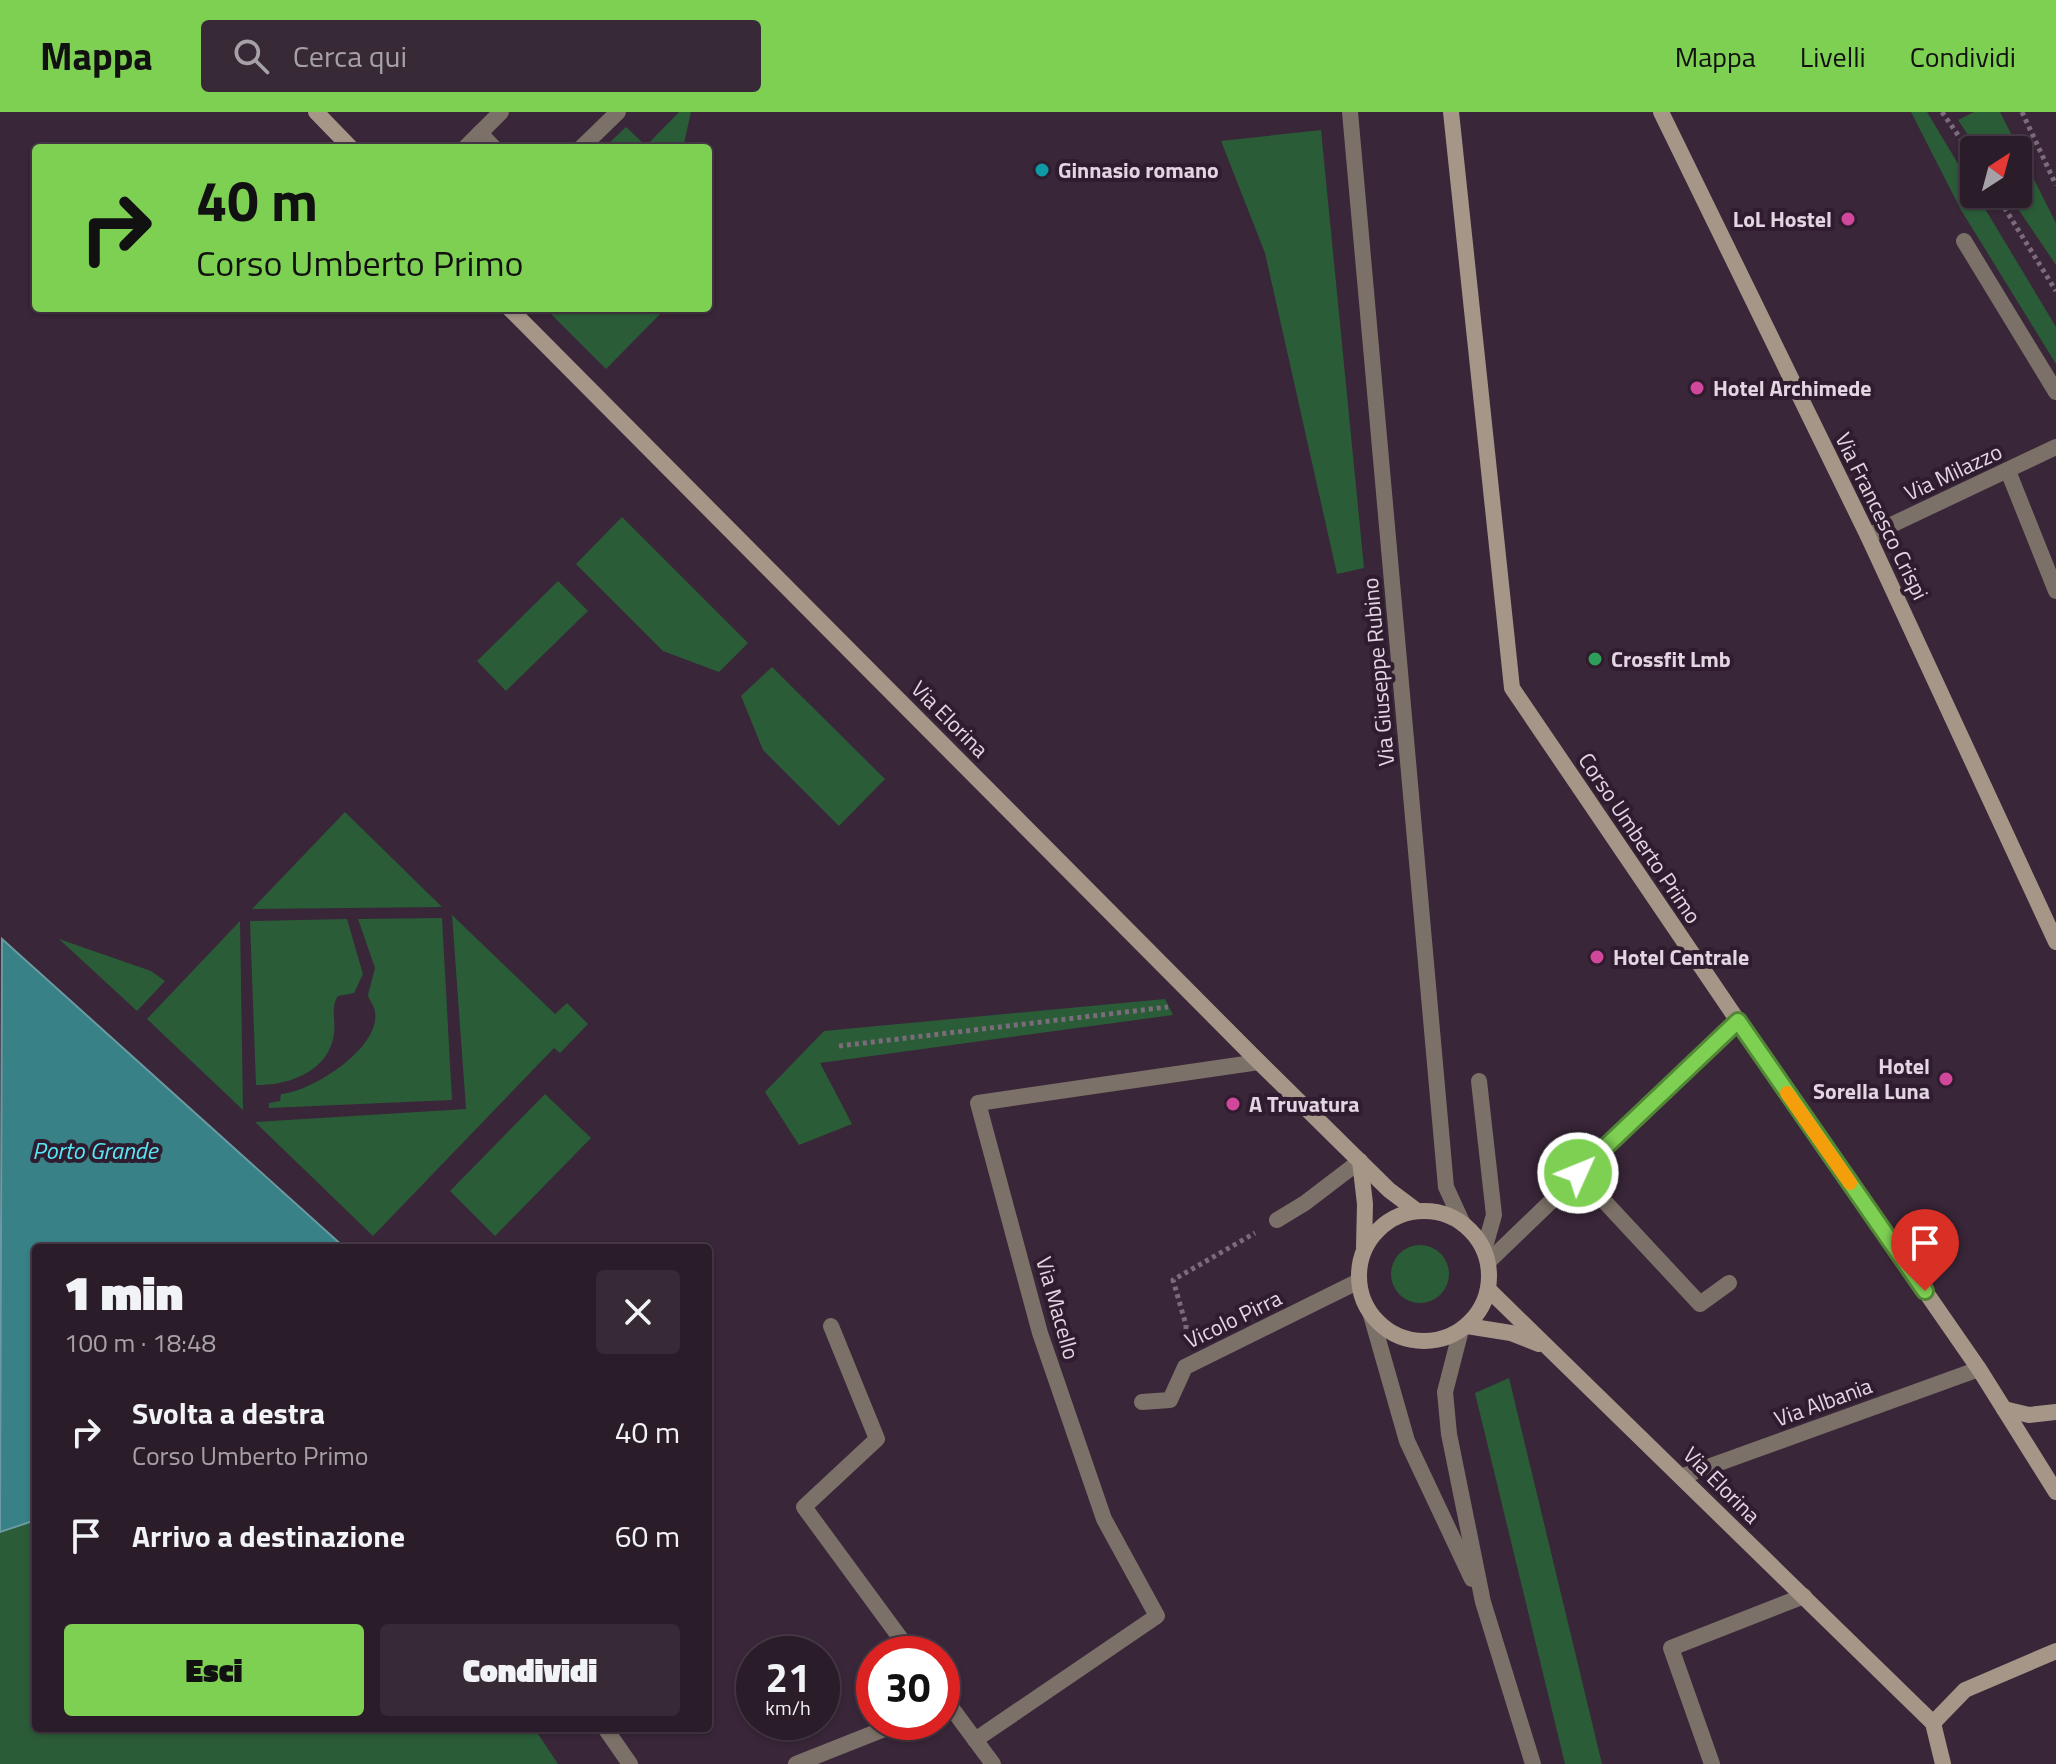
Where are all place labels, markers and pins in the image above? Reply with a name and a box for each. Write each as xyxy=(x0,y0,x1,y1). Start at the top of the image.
place label: Ginnasio romano xyxy=(1058,153,1219,187)
marker: Ginnasio romano xyxy=(1033,161,1051,179)
place label: LoL Hostel xyxy=(1733,202,1832,236)
marker: LoL Hostel xyxy=(1839,210,1857,228)
place label: Hotel Archimede xyxy=(1713,371,1872,405)
marker: Hotel Archimede xyxy=(1688,379,1706,397)
place label: Crossfit Lmb xyxy=(1611,642,1731,676)
marker: Crossfit Lmb xyxy=(1586,650,1604,668)
place label: Hotel Centrale xyxy=(1613,940,1749,974)
marker: Hotel Centrale xyxy=(1588,948,1606,966)
place label: Hotel Sorella Luna xyxy=(1813,1049,1930,1108)
marker: Hotel Sorella Luna xyxy=(1937,1070,1955,1088)
place label: A Truvatura xyxy=(1249,1087,1360,1121)
marker: A Truvatura xyxy=(1224,1095,1242,1113)
pin xyxy=(1891,1209,1959,1291)

